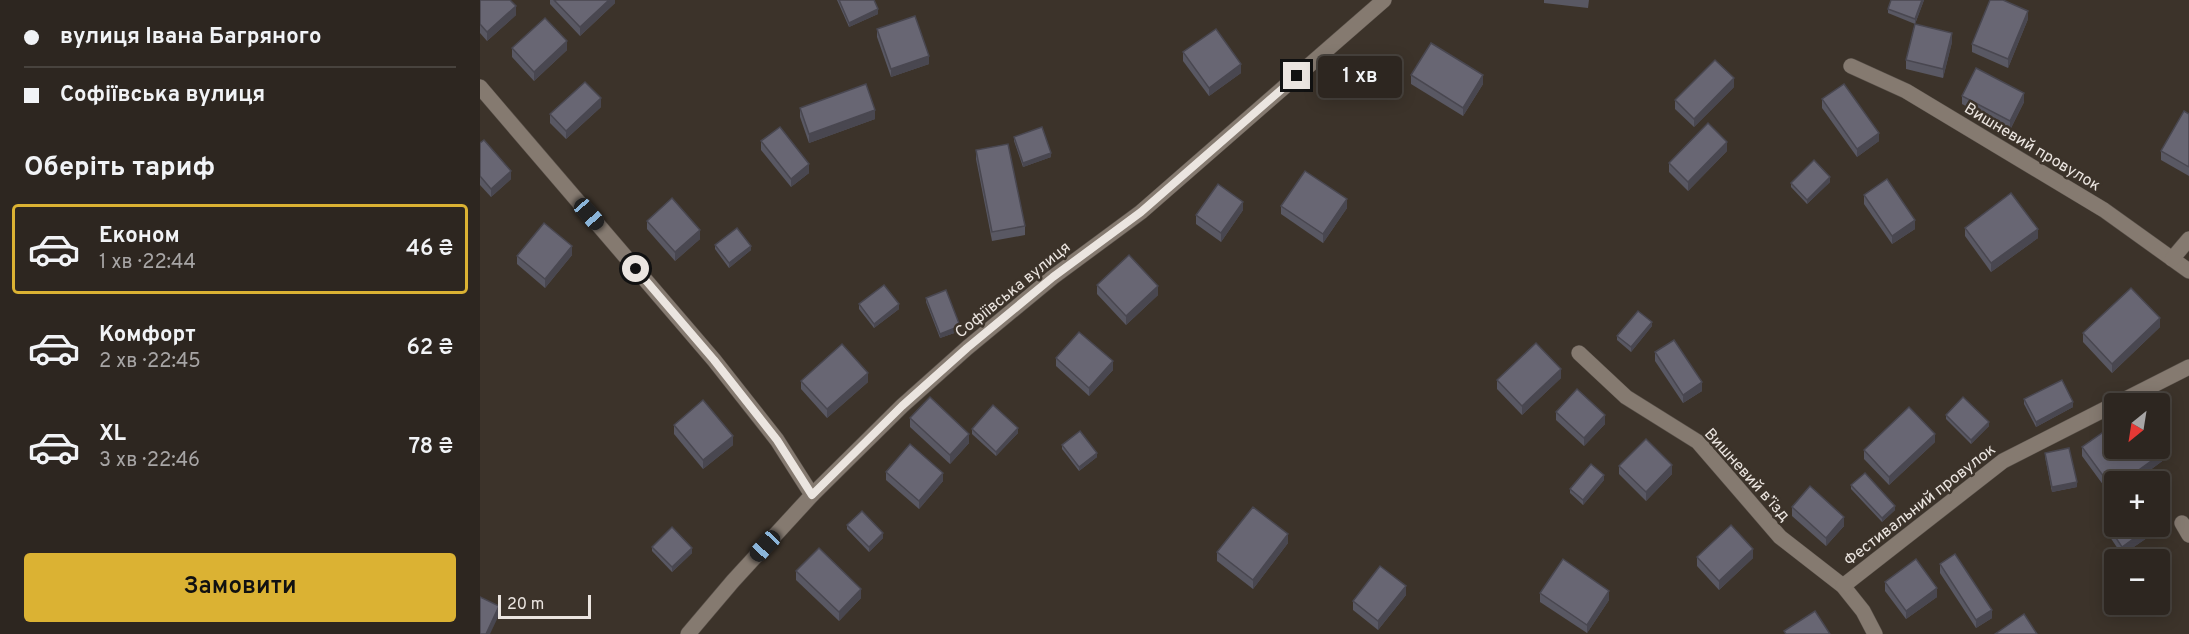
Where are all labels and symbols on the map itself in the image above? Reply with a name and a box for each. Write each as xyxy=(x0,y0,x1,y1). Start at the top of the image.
callout: 1 хв xyxy=(1318,55,1402,97)
route end xyxy=(1283,62,1310,89)
street label: Вишневий провулок xyxy=(1960,99,2104,196)
car xyxy=(570,195,608,233)
street label: Софіївська вулиця xyxy=(952,238,1075,343)
route start xyxy=(622,255,649,282)
north arrow xyxy=(2104,393,2170,459)
street label: Вишневий в’їзд xyxy=(1699,425,1794,526)
street label: Фестивальний провулок xyxy=(1840,440,2000,571)
car xyxy=(746,527,784,565)
scale bar xyxy=(498,592,591,620)

